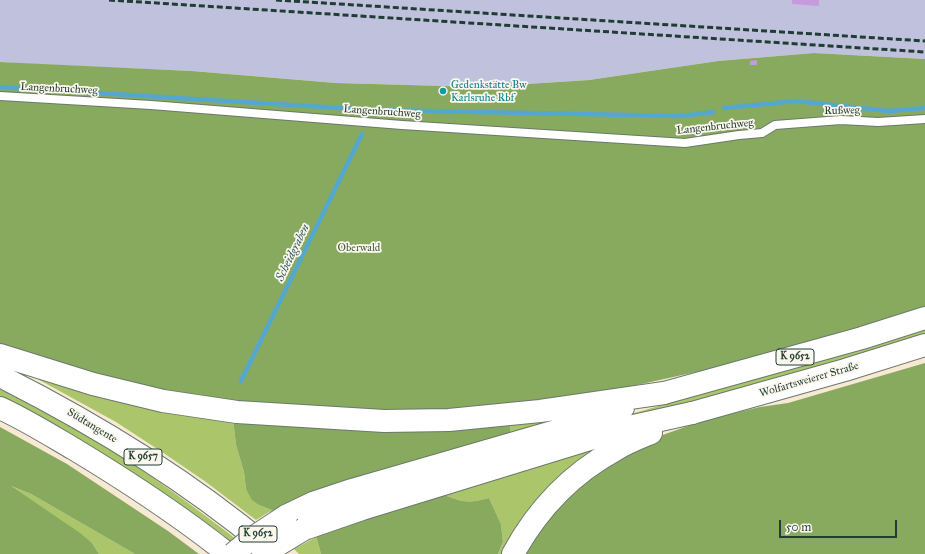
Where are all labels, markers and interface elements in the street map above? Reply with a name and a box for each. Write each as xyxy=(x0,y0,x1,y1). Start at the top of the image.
place label: Gedenkstätte Bw Karlsruhe Rbf xyxy=(451,78,527,104)
street label: Langenbruchweg xyxy=(20,80,98,98)
marker: Gedenkstätte Bw Karlsruhe Rbf xyxy=(438,86,448,96)
street label: Langenbruchweg xyxy=(343,103,421,121)
street label: Rußweg xyxy=(824,104,860,118)
street label: Langenbruchweg xyxy=(676,116,754,138)
water label: Scheidgraben xyxy=(273,222,313,284)
park label: Oberwald xyxy=(338,241,380,255)
road number: K 9652 xyxy=(776,349,814,365)
street label: Wolfartsweierer Straße xyxy=(758,360,860,400)
street label: Südtangente xyxy=(64,406,120,446)
road number: K 9657 xyxy=(124,449,162,465)
scale bar xyxy=(781,512,899,538)
text: 50 m xyxy=(786,520,811,534)
road number: K 9652 xyxy=(239,526,277,542)

